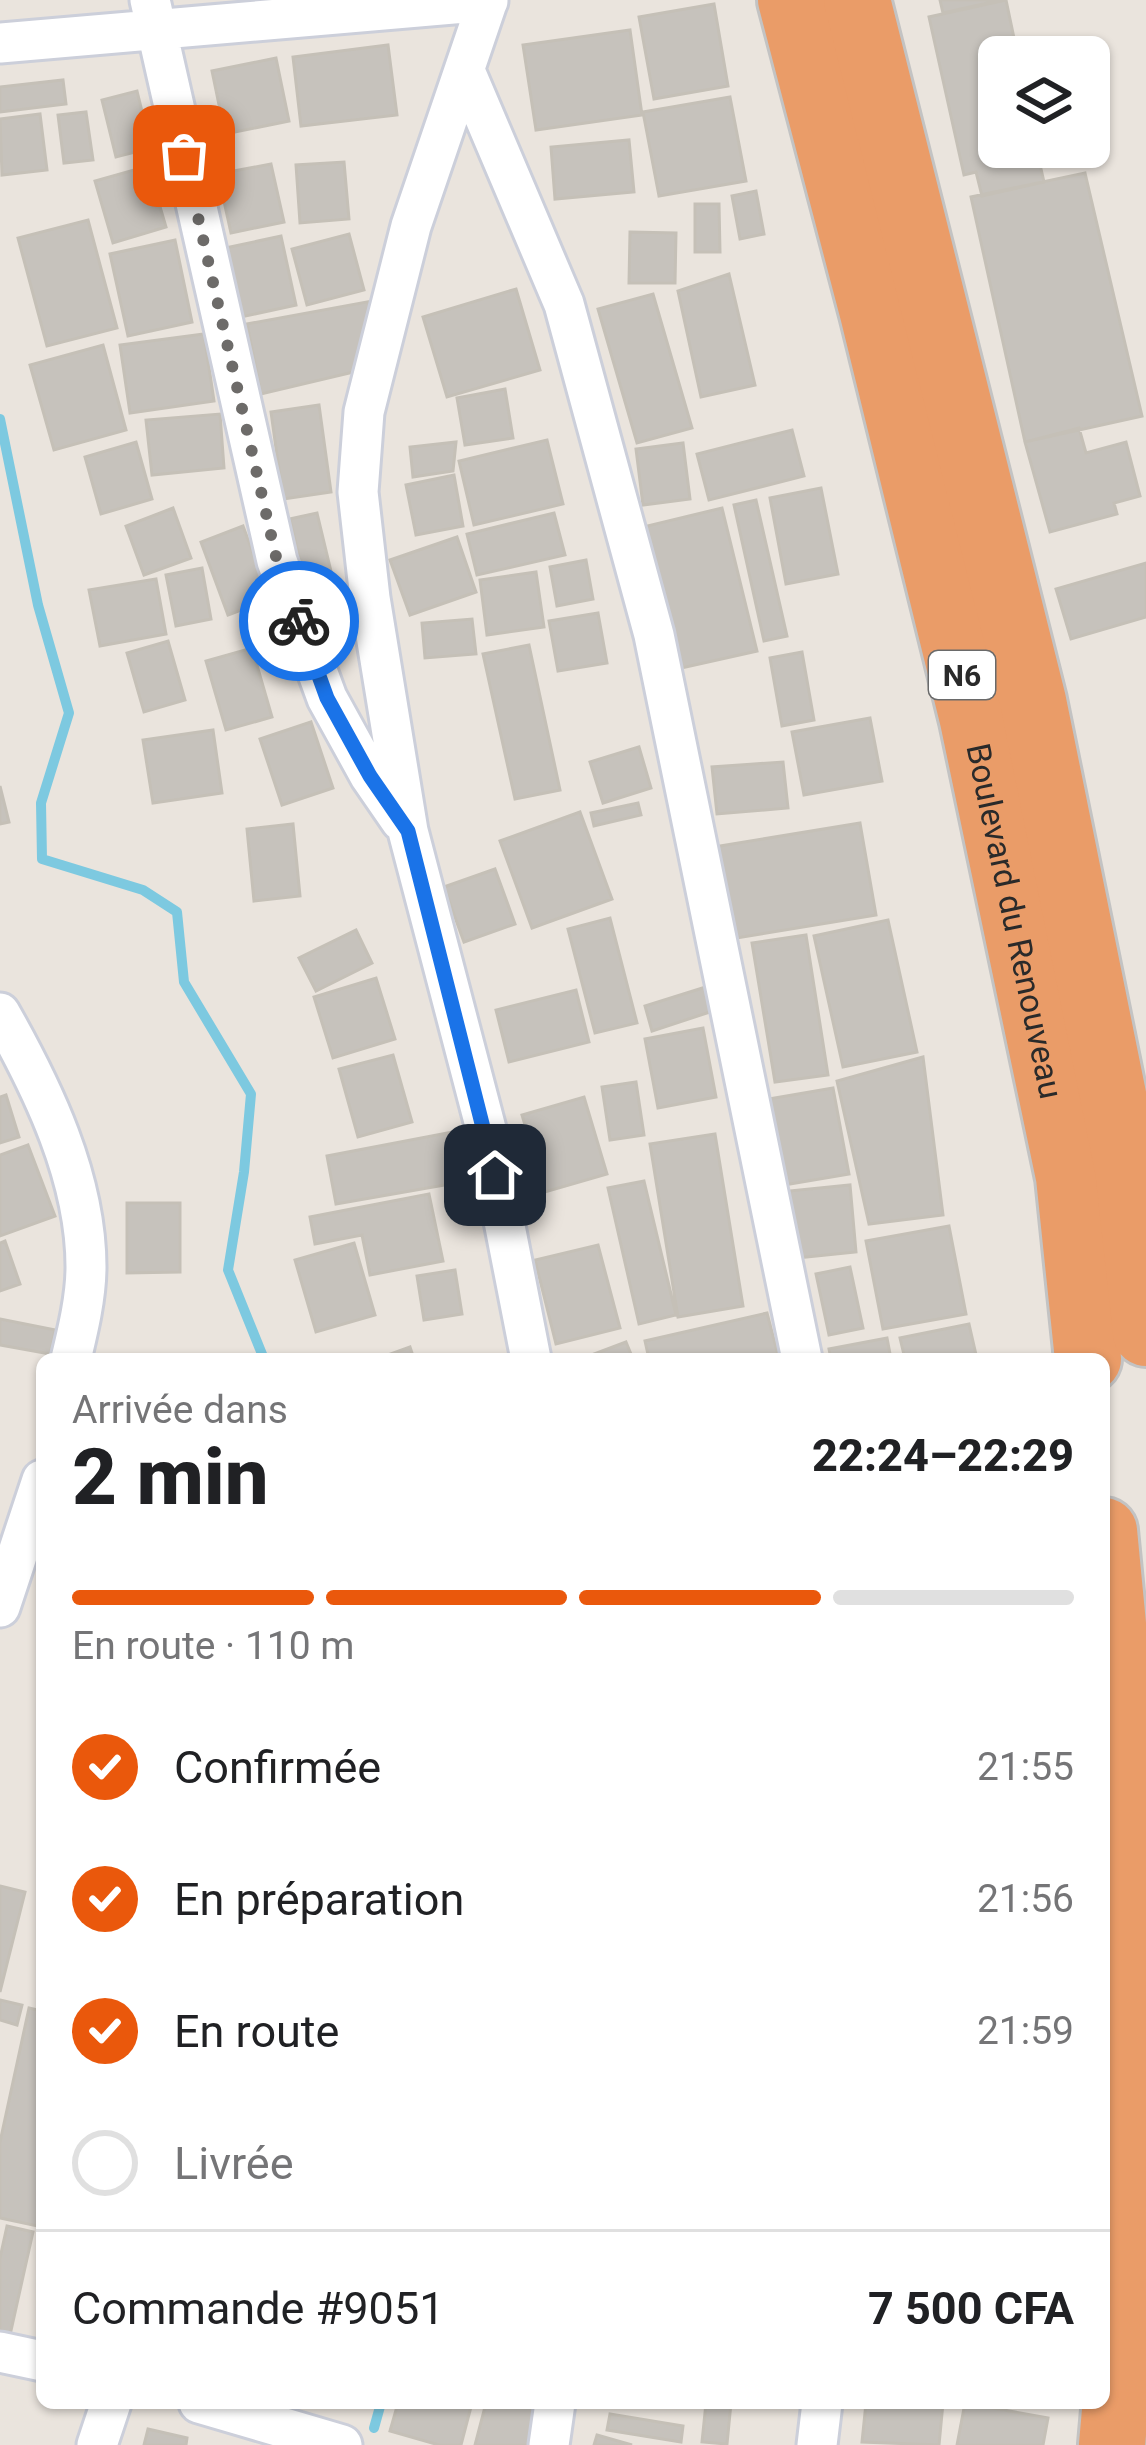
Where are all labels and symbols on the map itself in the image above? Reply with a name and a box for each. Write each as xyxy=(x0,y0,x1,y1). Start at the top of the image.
pin xyxy=(133,105,235,207)
courier xyxy=(239,561,359,681)
road number: N6 xyxy=(929,651,995,699)
street label: Boulevard du Renouveau xyxy=(959,740,1071,1102)
pin xyxy=(444,1124,546,1226)

